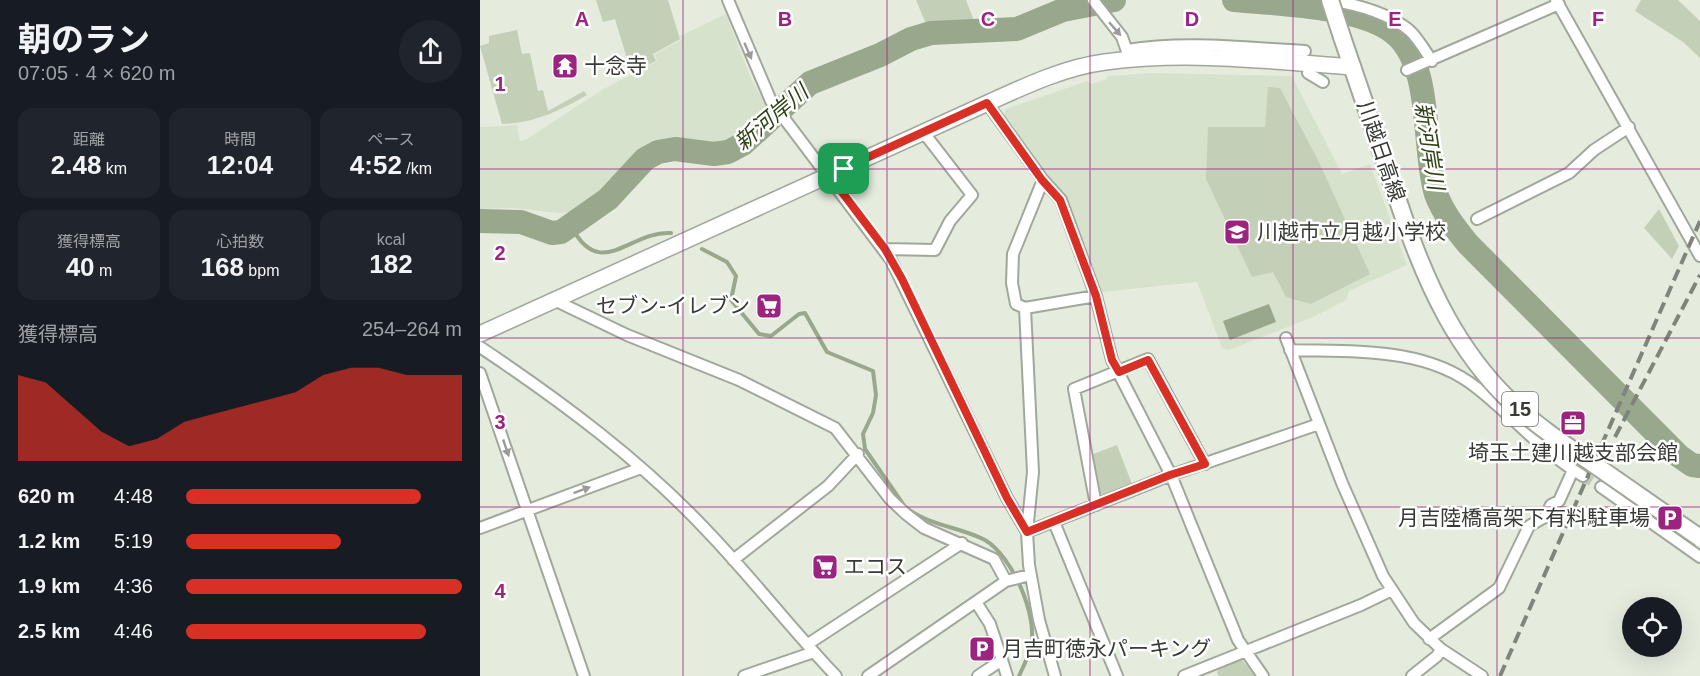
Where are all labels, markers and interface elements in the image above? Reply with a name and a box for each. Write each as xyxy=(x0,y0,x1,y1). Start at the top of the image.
text: A xyxy=(575,8,589,30)
text: B xyxy=(778,8,792,30)
text: C xyxy=(981,8,995,30)
text: D xyxy=(1185,8,1199,30)
text: E xyxy=(1388,8,1402,30)
text: F xyxy=(1592,8,1604,30)
button: share xyxy=(399,20,462,83)
text: 朝のラン xyxy=(18,21,150,58)
one-way arrow xyxy=(1108,21,1121,37)
one-way arrow xyxy=(743,42,753,60)
temple icon: 十念寺 xyxy=(550,51,580,81)
place label: 十念寺 xyxy=(584,54,647,77)
text: 07:05 · 4 × 620 m xyxy=(18,62,175,84)
text: 1 xyxy=(494,73,506,95)
water label: 新河岸川 xyxy=(730,78,815,155)
street label: 川越日高線 xyxy=(1354,97,1409,204)
water label: 新河岸川 xyxy=(1410,101,1449,193)
text: 距離 xyxy=(73,131,105,148)
text: 時間 xyxy=(224,131,256,148)
text: ペース xyxy=(367,131,415,148)
pin xyxy=(818,143,869,194)
text: 2.48 xyxy=(51,150,101,180)
text: 12:04 xyxy=(207,150,273,180)
text: 4:52 xyxy=(350,150,402,180)
icon: arrive xyxy=(827,152,860,185)
text: km xyxy=(101,160,127,177)
text: /km xyxy=(402,160,432,177)
school or university icon: 川越市立月越小学校 xyxy=(1222,217,1252,247)
place label: 川越市立月越小学校 xyxy=(1257,220,1446,243)
text: kcal xyxy=(377,231,405,248)
text: 獲得標高 xyxy=(57,233,121,250)
text: 心拍数 xyxy=(216,233,264,250)
text: 2 xyxy=(494,242,506,264)
text: 182 xyxy=(369,249,413,279)
text: 40 xyxy=(66,252,95,282)
text: 168 xyxy=(201,252,244,282)
text: m xyxy=(95,262,112,279)
text: bpm xyxy=(244,262,279,279)
supermarket icon: セブン-イレブン xyxy=(754,291,784,321)
place label: セブン-イレブン xyxy=(596,294,750,317)
text: 254–264 m xyxy=(362,318,462,340)
text: 獲得標高 xyxy=(18,323,98,345)
road number: 15 xyxy=(1502,392,1538,426)
office icon: 埼玉土建川越支部会館 xyxy=(1558,408,1588,438)
text: 3 xyxy=(494,411,506,433)
one-way arrow xyxy=(501,439,511,457)
place label: 埼玉土建川越支部会館 xyxy=(1468,441,1678,464)
text: 620 m xyxy=(18,485,75,507)
text: 4:48 xyxy=(114,485,153,507)
one-way arrow xyxy=(573,485,591,494)
parking icon: 月吉陸橋高架下有料駐車場 xyxy=(1655,503,1685,533)
place label: 月吉陸橋高架下有料駐車場 xyxy=(1398,506,1650,529)
text: 1.2 km xyxy=(18,530,80,552)
text: 5:19 xyxy=(114,530,153,552)
supermarket icon: エコス xyxy=(810,552,840,582)
place label: エコス xyxy=(844,555,907,578)
text: 1.9 km xyxy=(18,575,80,597)
text: 4:36 xyxy=(114,575,153,597)
text: 4 xyxy=(494,580,506,602)
map controls xyxy=(1622,597,1682,657)
button: locate xyxy=(1622,597,1682,657)
text: 2.5 km xyxy=(18,620,80,642)
text: 4:46 xyxy=(114,620,153,642)
parking icon: 月吉町徳永パーキング xyxy=(967,634,997,664)
place label: 月吉町徳永パーキング xyxy=(1002,637,1211,660)

